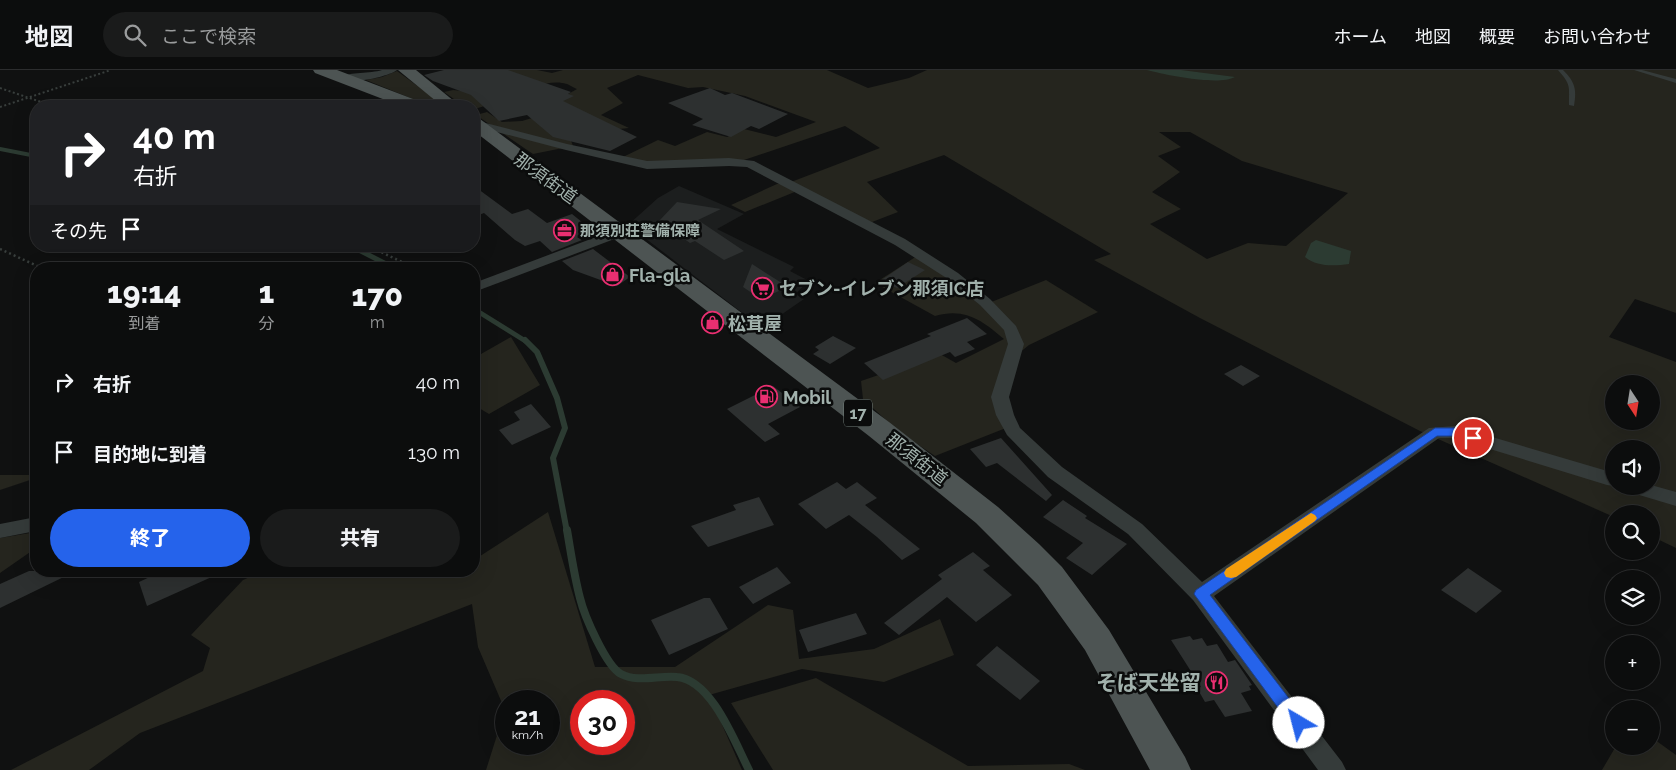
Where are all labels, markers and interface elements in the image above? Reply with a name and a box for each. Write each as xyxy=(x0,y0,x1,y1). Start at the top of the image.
search box xyxy=(103,12,453,57)
icon: search xyxy=(121,21,149,49)
text: 地図 xyxy=(25,22,73,51)
text: ここで検索 xyxy=(161,25,256,47)
text: ホーム xyxy=(1334,26,1387,47)
text: 地図 xyxy=(1415,26,1451,47)
text: 概要 xyxy=(1479,26,1515,47)
text: お問い合わせ xyxy=(1543,26,1651,47)
text: 40 m xyxy=(133,116,215,157)
icon: right xyxy=(50,120,115,185)
street label: 那須街道 xyxy=(511,148,581,208)
text: 右折 xyxy=(133,163,177,189)
icon: arrive xyxy=(117,215,145,243)
office icon: 那須別荘警備保障 xyxy=(552,219,576,243)
text: その先 xyxy=(50,220,107,242)
place label: 那須別荘警備保障 xyxy=(580,222,700,240)
shop icon: Fla-gla xyxy=(601,263,625,287)
place label: Fla-gla xyxy=(629,265,690,286)
text: 19:14 xyxy=(107,275,181,310)
text: 1 xyxy=(259,275,274,310)
supermarket icon: セブン-イレブン那須IC店 xyxy=(751,276,775,300)
text: 170 xyxy=(352,278,403,313)
place label: セブン-イレブン那須IC店 xyxy=(779,278,984,299)
shop icon: 松茸屋 xyxy=(700,311,724,335)
text: m xyxy=(370,313,385,332)
place label: 松茸屋 xyxy=(728,313,782,334)
text: 到着 xyxy=(128,314,160,333)
text: 分 xyxy=(259,314,275,333)
icon: right xyxy=(50,368,78,396)
text: 40 m xyxy=(416,371,460,393)
text: 右折 xyxy=(93,373,131,395)
north arrow xyxy=(1605,375,1660,430)
map controls xyxy=(1605,375,1660,755)
fuel station icon: Mobil xyxy=(755,385,779,409)
place label: Mobil xyxy=(783,387,831,408)
road number: 17 xyxy=(844,399,872,426)
pin xyxy=(1452,417,1494,459)
icon: arrive xyxy=(1459,424,1487,452)
street label: 那須街道 xyxy=(882,429,952,489)
icon: arrive xyxy=(50,438,78,466)
button: sound xyxy=(1605,440,1660,495)
text: 130 m xyxy=(408,441,460,463)
text: 目的地に到着 xyxy=(93,443,207,465)
button: search xyxy=(1605,505,1660,560)
button: 終了 xyxy=(50,509,250,567)
button: 共有 xyxy=(260,509,460,567)
button: layers xyxy=(1605,570,1660,625)
button: + xyxy=(1605,635,1660,690)
place label: そば天坐留 xyxy=(1096,670,1201,695)
restaurant icon: そば天坐留 xyxy=(1205,670,1229,694)
speed limit sign: 30 xyxy=(570,690,635,755)
position arrow xyxy=(1272,696,1324,748)
button: − xyxy=(1605,700,1660,755)
text: 21 xyxy=(514,701,541,731)
text: km/h xyxy=(512,728,543,742)

